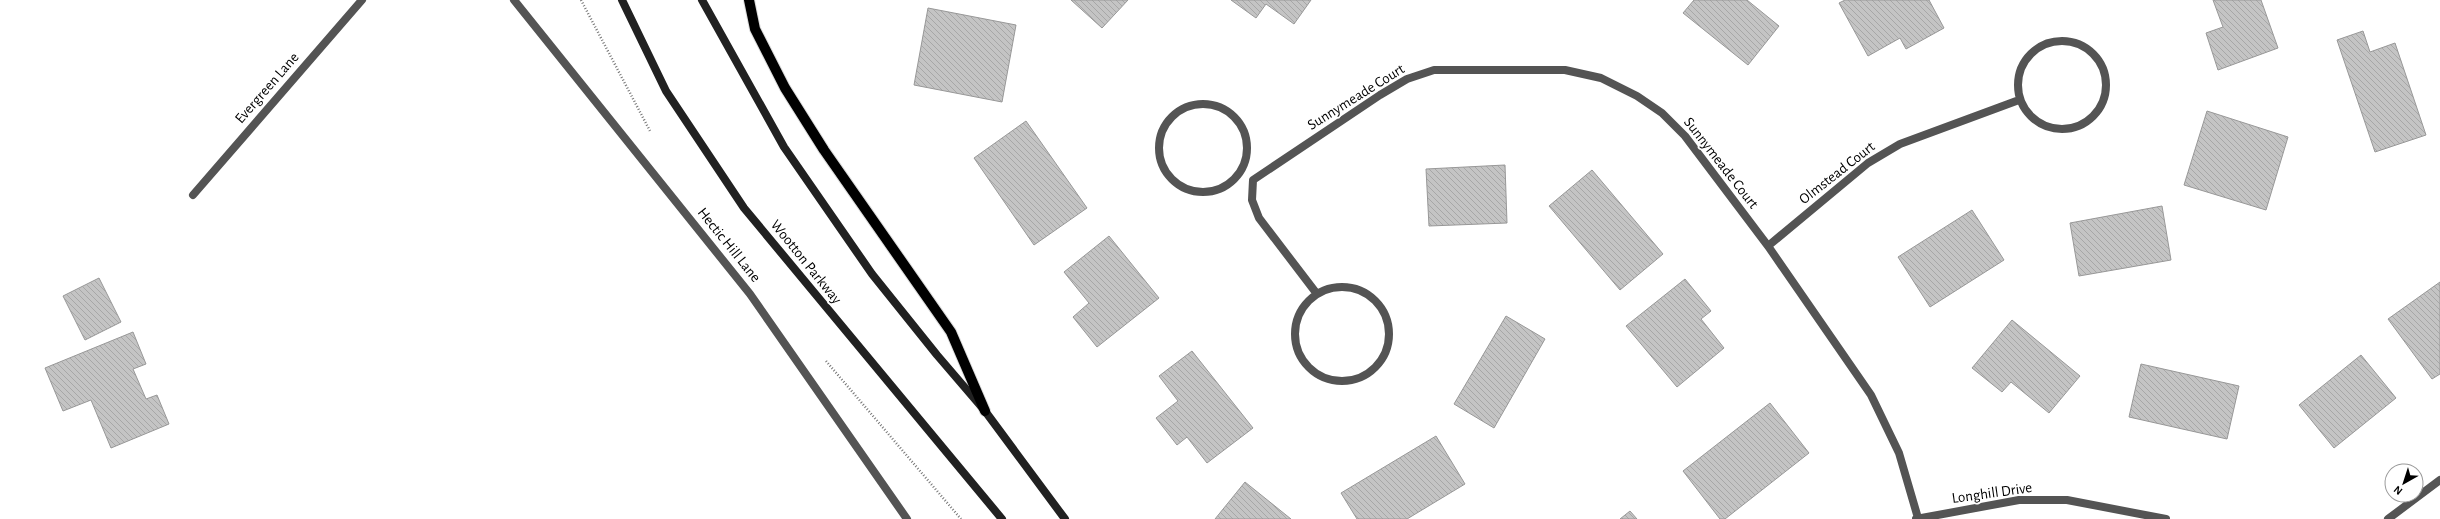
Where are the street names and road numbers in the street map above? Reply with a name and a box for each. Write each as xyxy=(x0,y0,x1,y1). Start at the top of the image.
street label: Evergreen Lane xyxy=(232,50,302,126)
street label: Sunnymeade Court xyxy=(1305,61,1407,133)
street label: Sunnymeade Court xyxy=(1681,115,1761,212)
street label: Olmstead Court xyxy=(1796,139,1878,207)
street label: Hectic Hill Lane xyxy=(695,205,763,285)
street label: Wootton Parkway xyxy=(768,217,845,307)
street label: Longhill Drive xyxy=(1951,480,2033,506)

